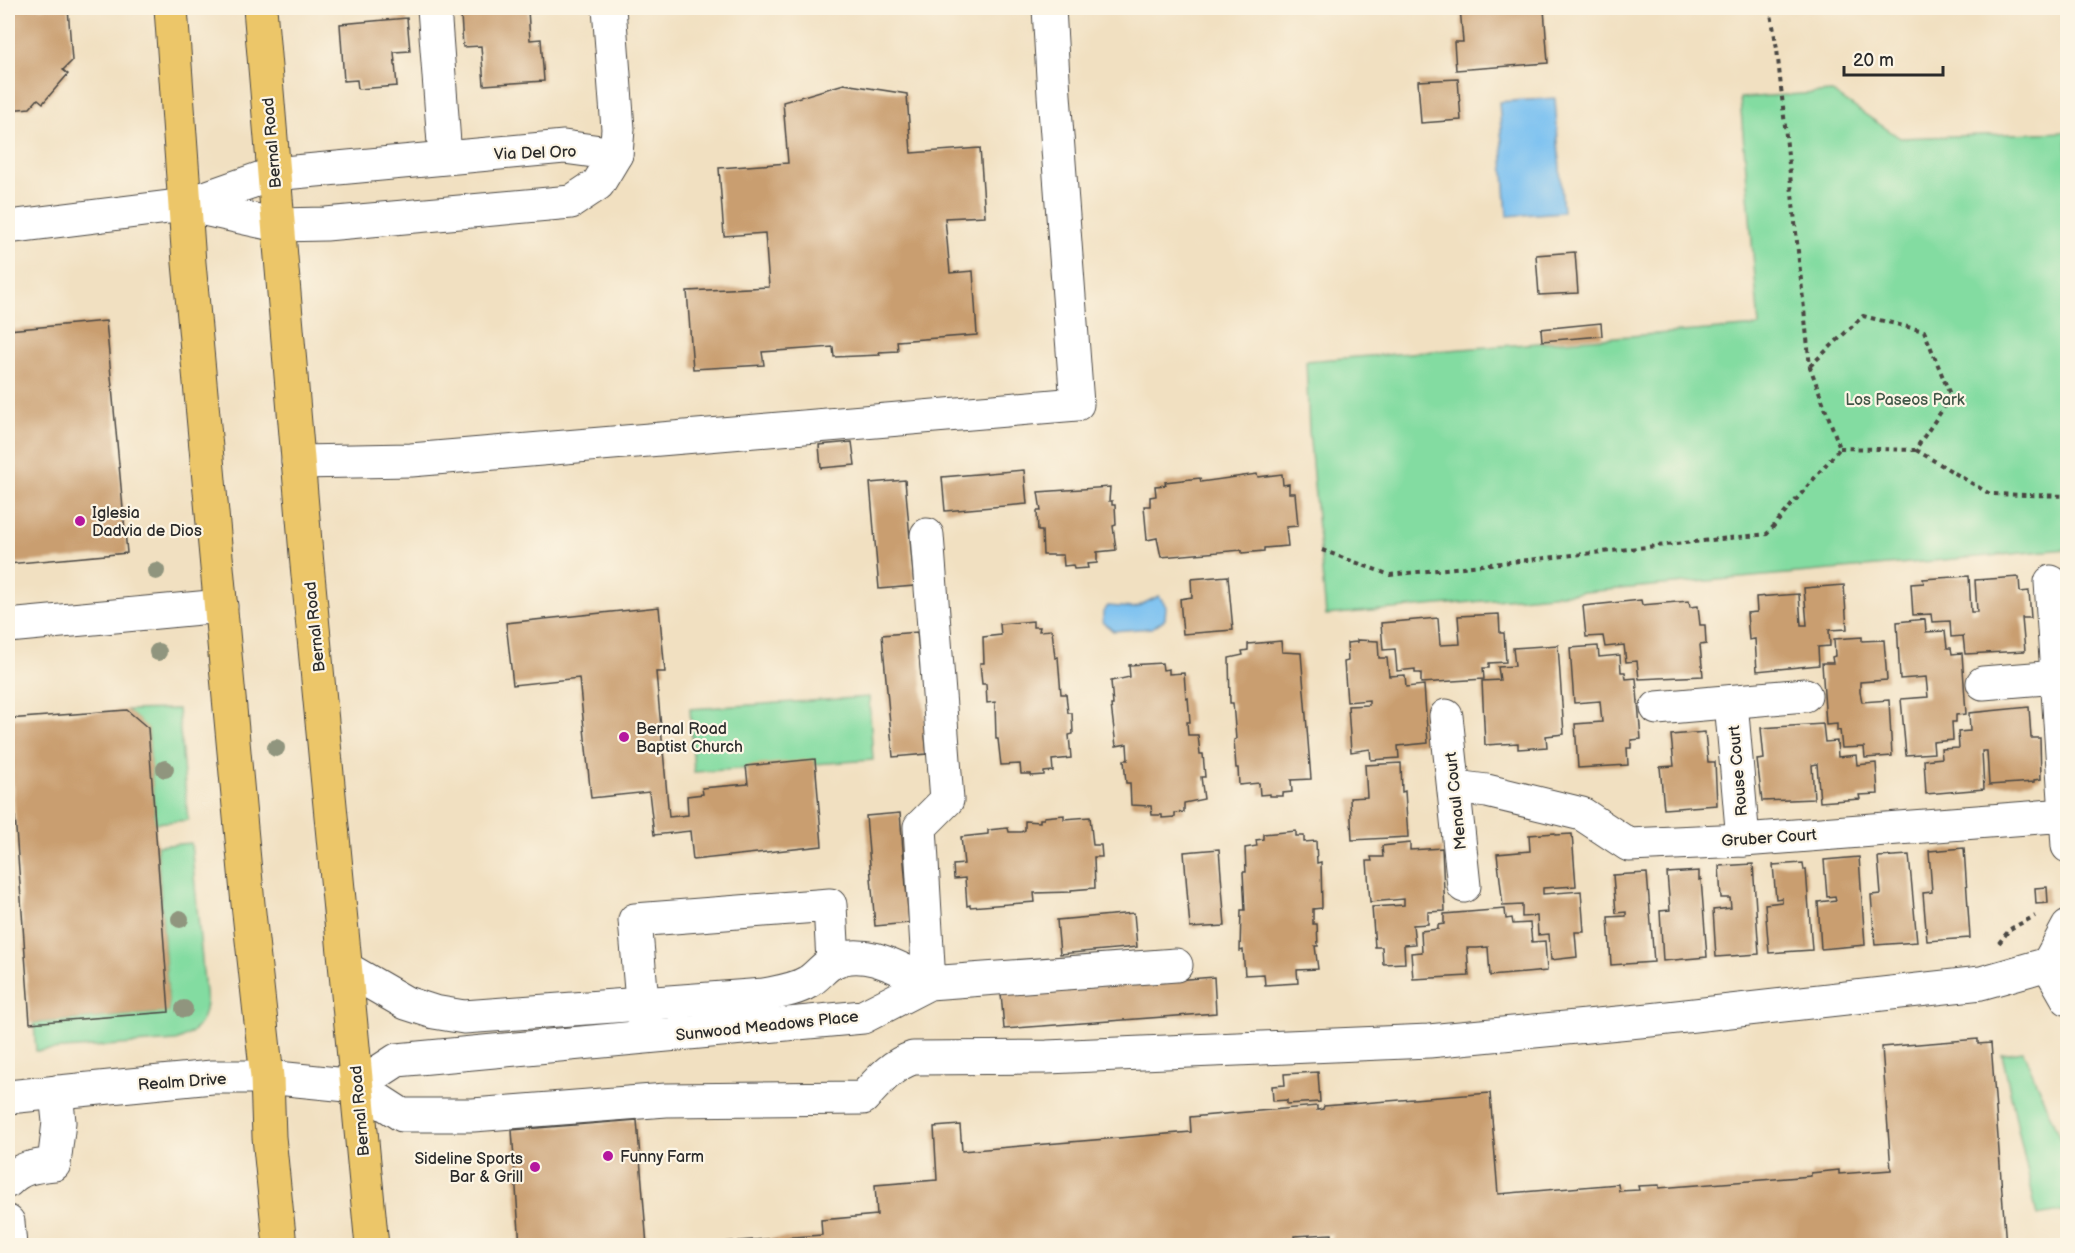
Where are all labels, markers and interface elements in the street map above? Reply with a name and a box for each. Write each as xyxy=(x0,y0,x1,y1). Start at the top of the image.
scale bar xyxy=(1844,39,1943,77)
text: 20 m xyxy=(1853,50,1894,71)
street label: Bernal Road xyxy=(259,97,286,189)
street label: Via Del Oro xyxy=(493,143,577,164)
park label: Los Paseos Park xyxy=(1845,391,1965,410)
place label: Iglesia Dadvia de Dios xyxy=(92,504,202,541)
marker: Iglesia Dadvia de Dios xyxy=(73,514,87,528)
street label: Bernal Road xyxy=(301,581,330,673)
place label: Bernal Road Baptist Church xyxy=(636,720,743,757)
street label: Rouse Court xyxy=(1725,725,1752,817)
marker: Bernal Road Baptist Church xyxy=(617,730,631,744)
street label: Menaul Court xyxy=(1442,751,1471,851)
street label: Gruber Court xyxy=(1721,826,1817,851)
street label: Sunwood Meadows Place xyxy=(675,1007,860,1046)
street label: Bernal Road xyxy=(347,1065,374,1157)
street label: Realm Drive xyxy=(137,1070,227,1095)
place label: Funny Farm xyxy=(620,1148,704,1167)
marker: Funny Farm xyxy=(601,1149,615,1163)
place label: Sideline Sports Bar & Grill xyxy=(414,1150,523,1187)
marker: Sideline Sports Bar & Grill xyxy=(528,1160,542,1174)

